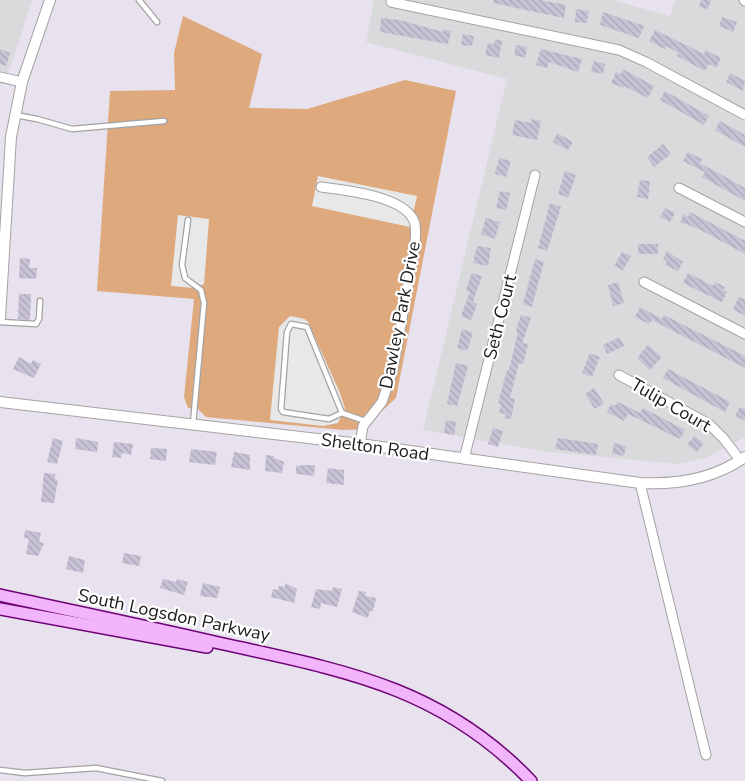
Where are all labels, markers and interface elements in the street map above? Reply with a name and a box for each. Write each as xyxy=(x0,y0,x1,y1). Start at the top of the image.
street label: Dawley Park Drive xyxy=(374,239,426,391)
street label: Seth Court xyxy=(478,271,522,362)
street label: Tulip Court xyxy=(626,372,716,438)
street label: Shelton Road xyxy=(319,428,431,466)
street label: South Logsdon Parkway xyxy=(76,583,273,647)

